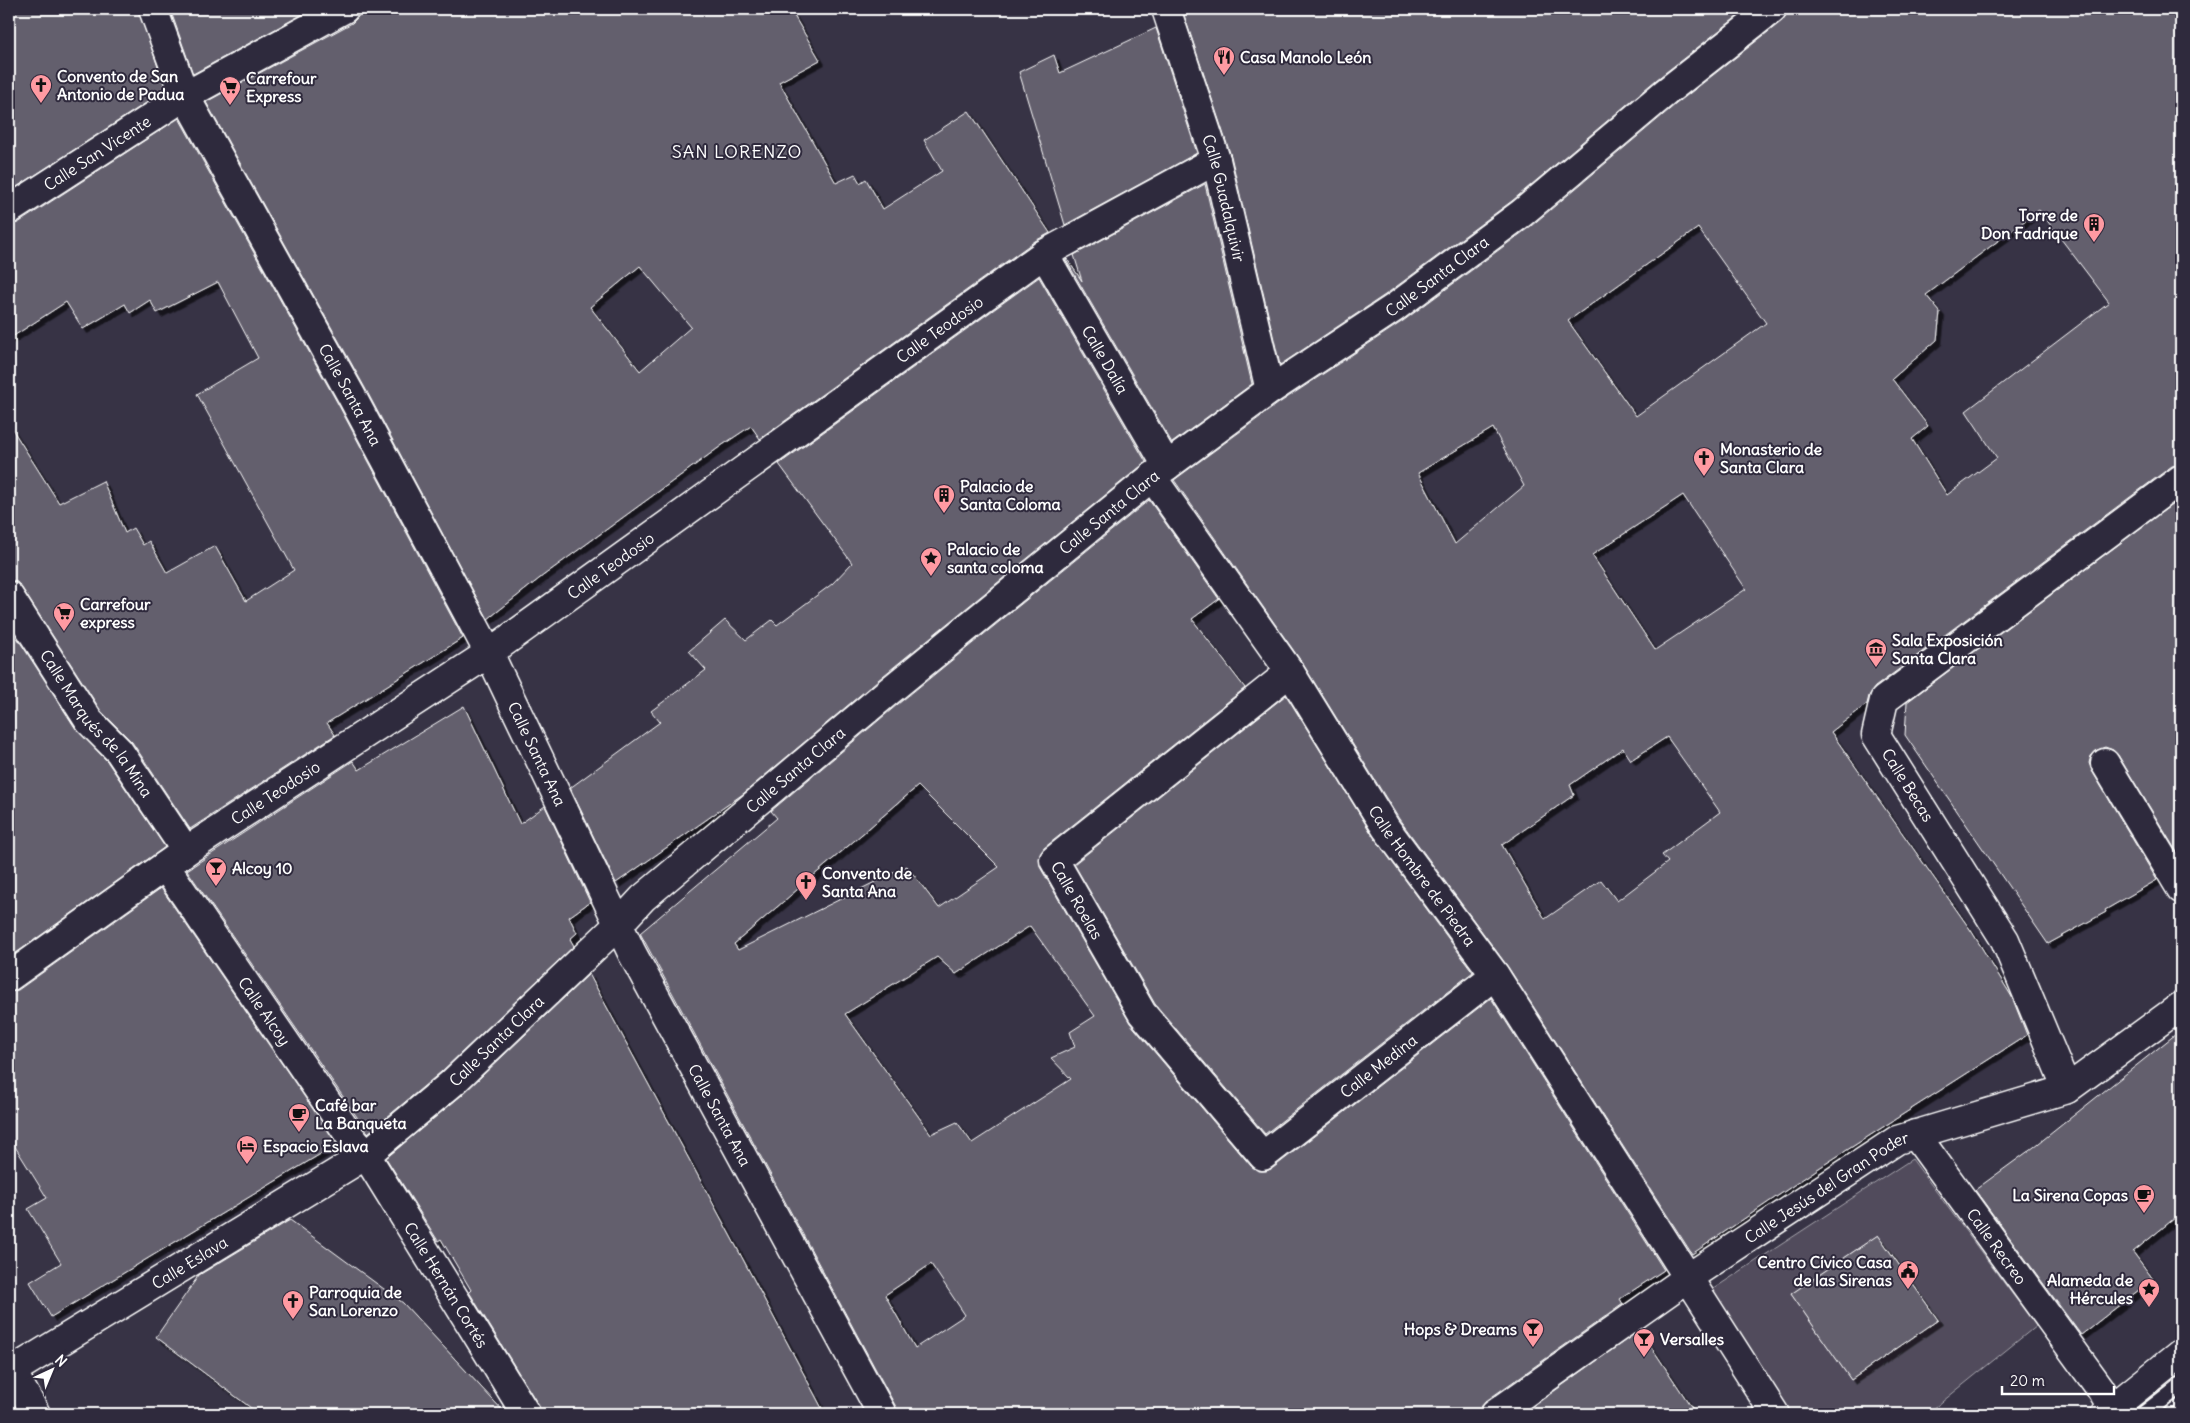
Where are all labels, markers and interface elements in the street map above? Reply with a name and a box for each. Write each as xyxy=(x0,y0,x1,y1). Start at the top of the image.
restaurant icon: Casa Manolo León xyxy=(1212,45,1236,76)
place label: Casa Manolo León xyxy=(1240,47,1372,67)
place label: Convento de San Antonio de Padua xyxy=(57,66,184,104)
place label: Carrefour Express xyxy=(246,68,317,107)
church icon: Convento de San Antonio de Padua xyxy=(29,73,53,104)
supermarket icon: Carrefour Express xyxy=(218,75,242,106)
street label: Calle San Vicente xyxy=(40,111,154,195)
street label: Calle Guadalquivir xyxy=(1198,132,1250,264)
district label: SAN LORENZO xyxy=(672,140,802,163)
place label: Torre de Don Fadrique xyxy=(1981,205,2078,244)
building icon: Torre de Don Fadrique xyxy=(2082,212,2106,243)
street label: Calle Santa Clara xyxy=(1381,231,1492,321)
street label: Calle Teodosio xyxy=(892,291,987,367)
street label: Calle Dalía xyxy=(1078,322,1133,397)
street label: Calle Santa Ana xyxy=(314,340,386,449)
place label: Monasterio de Santa Clara xyxy=(1720,439,1823,477)
church icon: Monasterio de Santa Clara xyxy=(1692,446,1716,477)
street label: Calle Santa Clara xyxy=(1055,465,1163,559)
place label: Palacio de Santa Coloma xyxy=(960,476,1061,514)
building icon: Palacio de Santa Coloma xyxy=(932,483,956,514)
street label: Calle Teodosio xyxy=(563,528,658,604)
place label: Palacio de santa coloma xyxy=(947,539,1044,577)
place icon: Palacio de santa coloma xyxy=(919,546,943,577)
place label: Carrefour express xyxy=(80,594,151,633)
supermarket icon: Carrefour express xyxy=(52,601,76,632)
place label: Sala Exposición Santa Clara xyxy=(1892,630,2003,668)
museum icon: Sala Exposición Santa Clara xyxy=(1864,637,1888,668)
street label: Calle Marqués de la Mina xyxy=(36,646,157,801)
street label: Calle Santa Ana xyxy=(504,698,570,809)
street label: Calle Santa Clara xyxy=(742,722,849,817)
street label: Calle Becas xyxy=(1878,745,1938,825)
street label: Calle Teodosio xyxy=(227,756,324,829)
street label: Calle Hombre de Piedra xyxy=(1364,802,1480,950)
bar icon: Alcoy 10 xyxy=(204,856,228,887)
street label: Calle Roelas xyxy=(1047,857,1107,943)
place label: Alcoy 10 xyxy=(232,858,293,879)
place label: Convento de Santa Ana xyxy=(822,863,913,901)
church icon: Convento de Santa Ana xyxy=(794,870,818,901)
street label: Calle Alcoy xyxy=(234,973,295,1049)
street label: Calle Santa Clara xyxy=(445,991,548,1091)
street label: Calle Medina xyxy=(1336,1030,1421,1102)
street label: Calle Santa Ana xyxy=(684,1060,756,1170)
place label: Café bar La Banqueta xyxy=(315,1095,407,1134)
cafe icon: Café bar La Banqueta xyxy=(287,1102,311,1133)
street label: Calle Jesús del Gran Poder xyxy=(1741,1127,1911,1248)
hotel icon: Espacio Eslava xyxy=(235,1134,259,1165)
place label: Espacio Eslava xyxy=(263,1136,369,1157)
cafe icon: La Sirena Copas xyxy=(2132,1183,2156,1214)
place label: La Sirena Copas xyxy=(2012,1185,2128,1206)
street label: Calle Recreo xyxy=(1962,1204,2031,1288)
street label: Calle Hernán Cortés xyxy=(400,1218,493,1352)
street label: Calle Eslava xyxy=(148,1232,231,1293)
place label: Centro Cívico Casa de las Sirenas xyxy=(1757,1252,1892,1290)
public building icon: Centro Cívico Casa de las Sirenas xyxy=(1896,1259,1920,1290)
place label: Alameda de Hércules xyxy=(2047,1270,2133,1308)
place icon: Alameda de Hércules xyxy=(2137,1277,2161,1308)
place label: Parroquia de San Lorenzo xyxy=(309,1282,402,1320)
church icon: Parroquia de San Lorenzo xyxy=(281,1289,305,1320)
bar icon: Hops & Dreams xyxy=(1521,1317,1545,1348)
place label: Hops & Dreams xyxy=(1404,1319,1517,1340)
bar icon: Versalles xyxy=(1632,1327,1656,1358)
place label: Versalles xyxy=(1660,1329,1724,1349)
north arrow xyxy=(28,1346,78,1396)
text: N xyxy=(51,1351,71,1370)
scale bar xyxy=(2002,1363,2115,1395)
text: 20 m xyxy=(2010,1371,2045,1390)

